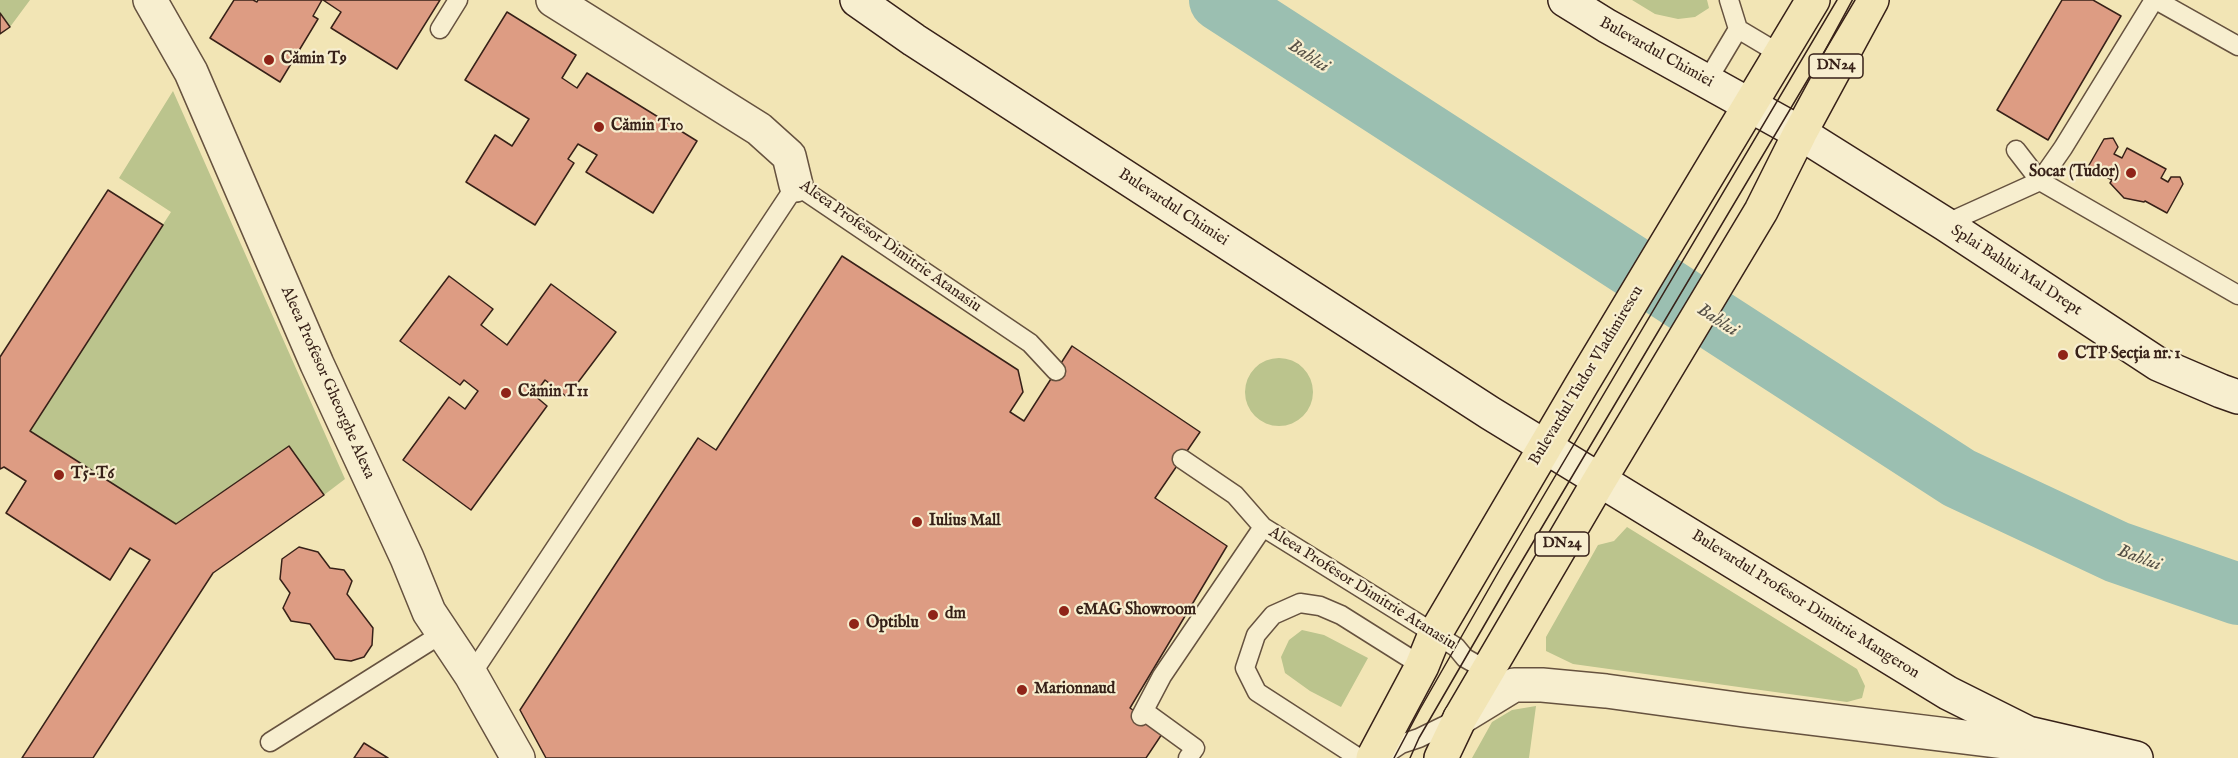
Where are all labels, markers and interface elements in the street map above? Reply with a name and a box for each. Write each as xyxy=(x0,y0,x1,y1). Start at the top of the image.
street label: Bulevardul Chimiei xyxy=(1596,14,1716,92)
water label: Bahlui xyxy=(1283,36,1333,78)
place label: Cămin T9 xyxy=(281,50,347,70)
marker: Cămin T9 xyxy=(262,53,276,67)
road number: DN24 xyxy=(1809,54,1863,78)
place label: Cămin T10 xyxy=(611,117,683,137)
marker: Cămin T10 xyxy=(592,120,606,134)
place label: Socar (Tudor) xyxy=(2029,163,2119,183)
street label: Bulevardul Chimiei xyxy=(1114,165,1232,251)
marker: Socar (Tudor) xyxy=(2124,166,2138,180)
street label: Aleea Profesor Dimitrie Atanasiu xyxy=(795,177,985,317)
street label: Splai Bahlui Mal Drept xyxy=(1947,221,2085,321)
street label: Bulevardul Tudor Vladimirescu xyxy=(1526,283,1648,469)
street label: Aleea Profesor Gheorghe Alexa xyxy=(276,284,378,482)
water label: Bahlui xyxy=(1692,300,1742,342)
place label: CTP Secția nr. 1 xyxy=(2075,345,2181,365)
marker: CTP Secția nr. 1 xyxy=(2056,348,2070,362)
place label: Cămin T11 xyxy=(518,383,589,403)
marker: Cămin T11 xyxy=(499,386,513,400)
place label: T5-T6 xyxy=(71,465,114,485)
marker: T5-T6 xyxy=(52,468,66,482)
place label: Iulius Mall xyxy=(929,512,1001,532)
marker: Iulius Mall xyxy=(910,515,924,529)
street label: Aleea Profesor Dimitrie Atanasiu xyxy=(1265,523,1459,655)
street label: Bulevardul Profesor Dimitrie Mangeron xyxy=(1688,527,1922,683)
road number: DN24 xyxy=(1535,532,1589,556)
water label: Bahlui xyxy=(2114,541,2164,577)
place label: eMAG Showroom xyxy=(1076,601,1196,621)
marker: eMAG Showroom xyxy=(1057,604,1071,618)
place label: dm xyxy=(945,605,966,625)
marker: dm xyxy=(926,608,940,622)
place label: Optiblu xyxy=(866,614,919,634)
marker: Optiblu xyxy=(847,617,861,631)
place label: Marionnaud xyxy=(1034,680,1115,700)
marker: Marionnaud xyxy=(1015,683,1029,697)

